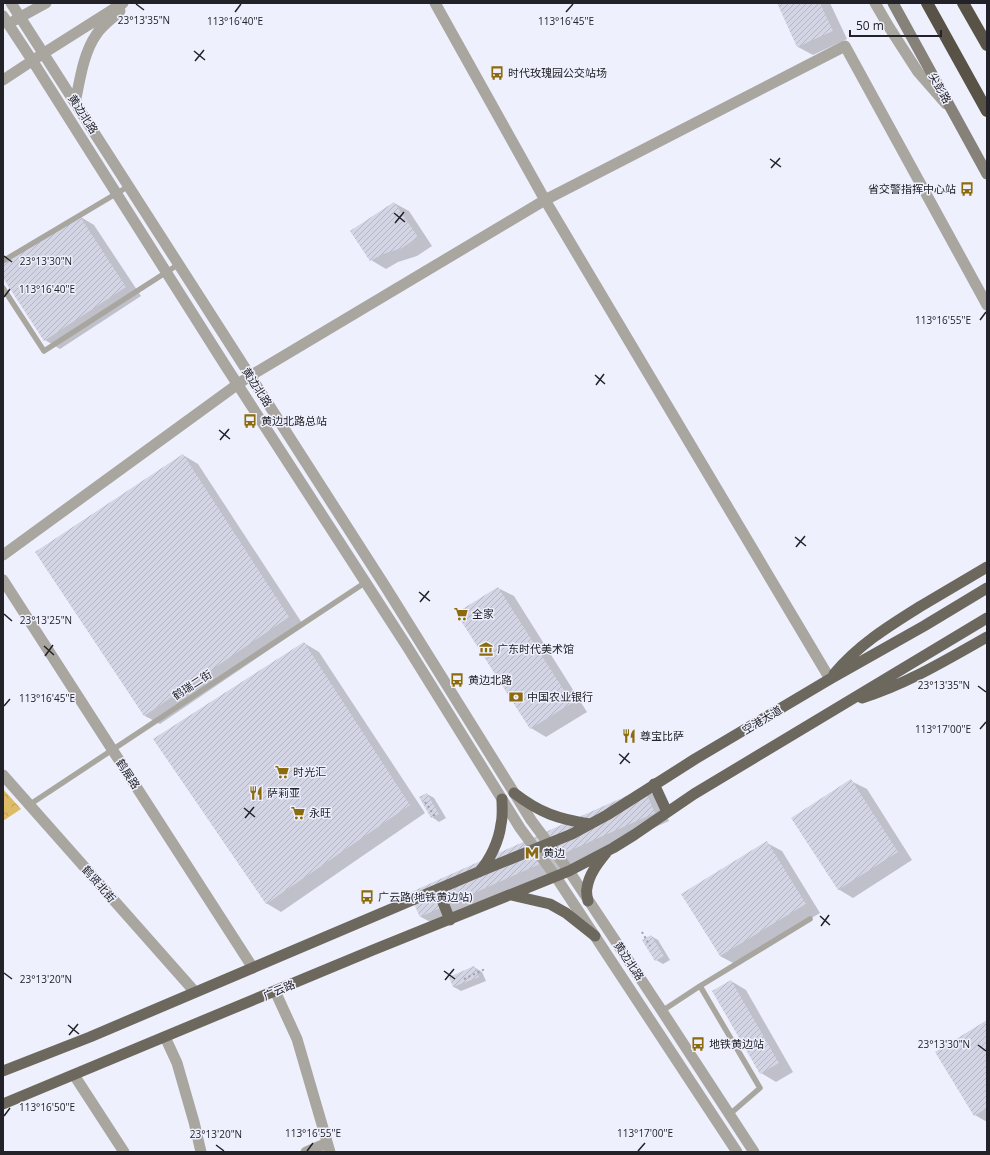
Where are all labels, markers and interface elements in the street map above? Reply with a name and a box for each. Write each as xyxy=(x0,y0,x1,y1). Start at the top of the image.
scale bar xyxy=(850,12,941,38)
text: 23°13'35"N xyxy=(118,13,170,27)
text: 113°16'40"E xyxy=(207,14,263,28)
text: 113°16'45"E xyxy=(538,14,594,28)
text: 50 m xyxy=(856,17,884,34)
bus stop icon: 时代玫瑰园公交站场 xyxy=(489,65,505,81)
place label: 时代玫瑰园公交站场 xyxy=(508,65,607,80)
street label: 尖彭路 xyxy=(926,70,955,106)
street label: 黄边北路 xyxy=(65,91,102,136)
place label: 省交警指挥中心站 xyxy=(868,181,956,196)
bus stop icon: 省交警指挥中心站 xyxy=(959,181,975,197)
text: 23°13'30"N xyxy=(20,254,72,268)
text: 113°16'40"E xyxy=(19,282,75,296)
text: 113°16'55"E xyxy=(915,313,971,327)
street label: 黄边北路 xyxy=(239,364,276,409)
bus stop icon: 黄边北路总站 xyxy=(242,413,258,429)
place label: 黄边北路总站 xyxy=(261,413,327,428)
supermarket icon: 全家 xyxy=(453,606,469,622)
place label: 全家 xyxy=(472,606,494,621)
text: 23°13'25"N xyxy=(20,613,72,627)
museum icon: 广东时代美术馆 xyxy=(478,641,494,657)
place label: 广东时代美术馆 xyxy=(497,641,574,656)
street label: 鹤瑞二街 xyxy=(169,666,214,703)
bus stop icon: 黄边北路 xyxy=(449,672,465,688)
place label: 黄边北路 xyxy=(468,672,512,687)
text: 23°13'35"N xyxy=(918,678,970,692)
bank icon: 中国农业银行 xyxy=(508,689,524,705)
place label: 中国农业银行 xyxy=(527,689,593,704)
text: 113°16'45"E xyxy=(19,691,75,705)
street label: 空港大道 xyxy=(739,702,784,737)
text: 113°17'00"E xyxy=(915,722,971,736)
restaurant icon: 尊宝比萨 xyxy=(621,728,637,744)
place label: 尊宝比萨 xyxy=(640,728,684,743)
street label: 鹤展路 xyxy=(113,756,144,792)
supermarket icon: 时光汇 xyxy=(274,764,290,780)
place label: 时光汇 xyxy=(293,764,326,779)
restaurant icon: 萨莉亚 xyxy=(248,785,264,801)
place label: 萨莉亚 xyxy=(267,785,300,800)
supermarket icon: 永旺 xyxy=(290,805,306,821)
place label: 永旺 xyxy=(309,805,331,820)
metro station icon: 黄边 xyxy=(524,845,540,861)
place label: 黄边 xyxy=(543,845,565,860)
street label: 鹤贤北街 xyxy=(79,862,119,905)
bus stop icon: 广云路(地铁黄边站) xyxy=(359,889,375,905)
place label: 广云路(地铁黄边站) xyxy=(378,889,473,904)
street label: 黄边北路 xyxy=(611,938,648,983)
text: 23°13'20"N xyxy=(20,972,72,986)
street label: 广云路 xyxy=(261,976,297,1003)
bus stop icon: 地铁黄边站 xyxy=(690,1036,706,1052)
place label: 地铁黄边站 xyxy=(709,1036,764,1051)
text: 23°13'30"N xyxy=(918,1037,970,1051)
text: 113°16'50"E xyxy=(19,1100,75,1114)
text: 113°16'55"E xyxy=(285,1126,341,1140)
text: 113°17'00"E xyxy=(617,1126,673,1140)
text: 23°13'20"N xyxy=(190,1127,242,1141)

